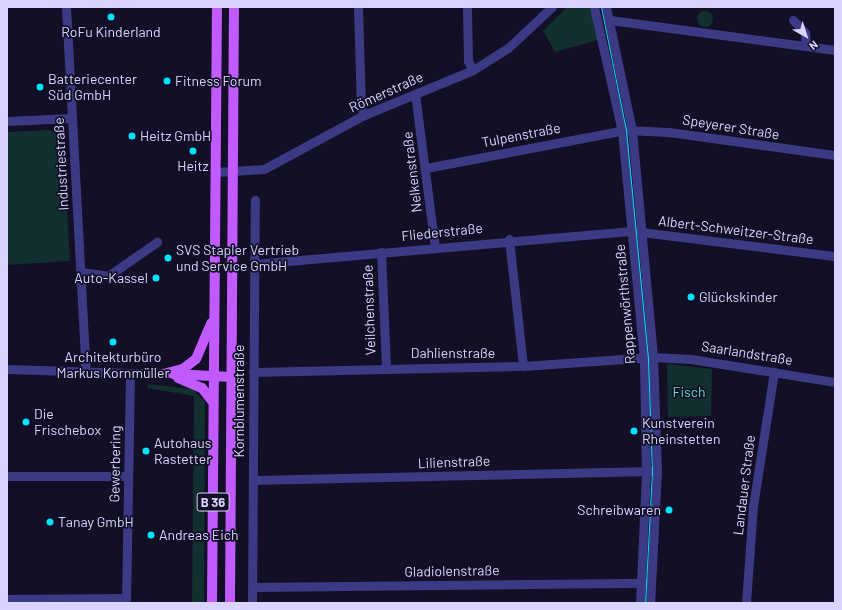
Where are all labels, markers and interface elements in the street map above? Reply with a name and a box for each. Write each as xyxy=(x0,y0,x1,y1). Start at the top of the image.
marker: RoFu Kinderland xyxy=(106,12,116,22)
north arrow xyxy=(786,16,826,56)
place label: RoFu Kinderland xyxy=(61,24,161,40)
text: N xyxy=(807,38,821,53)
street label: Römerstraße xyxy=(346,68,426,116)
place label: Batteriecenter Süd GmbH xyxy=(48,71,137,104)
place label: Fitness Forum xyxy=(175,73,262,89)
marker: Fitness Forum xyxy=(162,76,172,86)
marker: Batteriecenter Süd GmbH xyxy=(35,82,45,92)
street label: Speyerer Straße xyxy=(681,111,781,143)
street label: Industriestraße xyxy=(50,117,72,211)
street label: Tulpenstraße xyxy=(480,119,562,151)
place label: Heitz GmbH xyxy=(140,128,211,144)
marker: Heitz GmbH xyxy=(127,131,137,141)
street label: Nelkenstraße xyxy=(399,131,425,213)
marker: Heitz xyxy=(188,146,198,156)
place label: Heitz xyxy=(177,158,209,174)
street label: Albert-Schweitzer-Straße xyxy=(657,212,815,248)
street label: Fliederstraße xyxy=(401,219,483,245)
place label: SVS Stapler Vertrieb und Service GmbH xyxy=(176,242,299,274)
street label: Rappenwörthstraße xyxy=(611,243,639,365)
marker: SVS Stapler Vertrieb und Service GmbH xyxy=(163,253,173,263)
street label: Veilchenstraße xyxy=(359,264,379,356)
place label: Auto-Kassel xyxy=(74,270,148,286)
marker: Auto-Kassel xyxy=(151,273,161,283)
place label: Glückskinder xyxy=(699,289,778,305)
marker: Glückskinder xyxy=(686,292,696,302)
marker: Architekturbüro Markus Kornmüller xyxy=(108,337,118,347)
street label: Saarlandstraße xyxy=(700,337,794,369)
street label: Kornblumenstraße xyxy=(231,345,247,457)
street label: Dahlienstraße xyxy=(411,345,495,361)
place label: Architekturbüro Markus Kornmüller xyxy=(56,349,170,382)
park label: Fisch xyxy=(672,384,706,400)
place label: Die Frischebox xyxy=(34,406,101,438)
place label: Kunstverein Rheinstetten xyxy=(642,415,721,448)
marker: Die Frischebox xyxy=(21,417,31,427)
street label: Gewerbering xyxy=(106,425,124,503)
marker: Kunstverein Rheinstetten xyxy=(629,426,639,436)
street label: Landauer Straße xyxy=(730,434,758,536)
place label: Autohaus Rastetter xyxy=(154,435,211,468)
marker: Autohaus Rastetter xyxy=(141,446,151,456)
street label: Lilienstraße xyxy=(417,452,491,472)
road number: B 36 xyxy=(196,491,230,513)
place label: Schreibwaren xyxy=(577,502,661,518)
marker: Schreibwaren xyxy=(664,505,674,515)
place label: Tanay GmbH xyxy=(58,514,134,530)
marker: Tanay GmbH xyxy=(45,517,55,527)
place label: Andreas Eich xyxy=(159,527,239,543)
marker: Andreas Eich xyxy=(146,530,156,540)
street label: Gladiolenstraße xyxy=(404,562,500,580)

